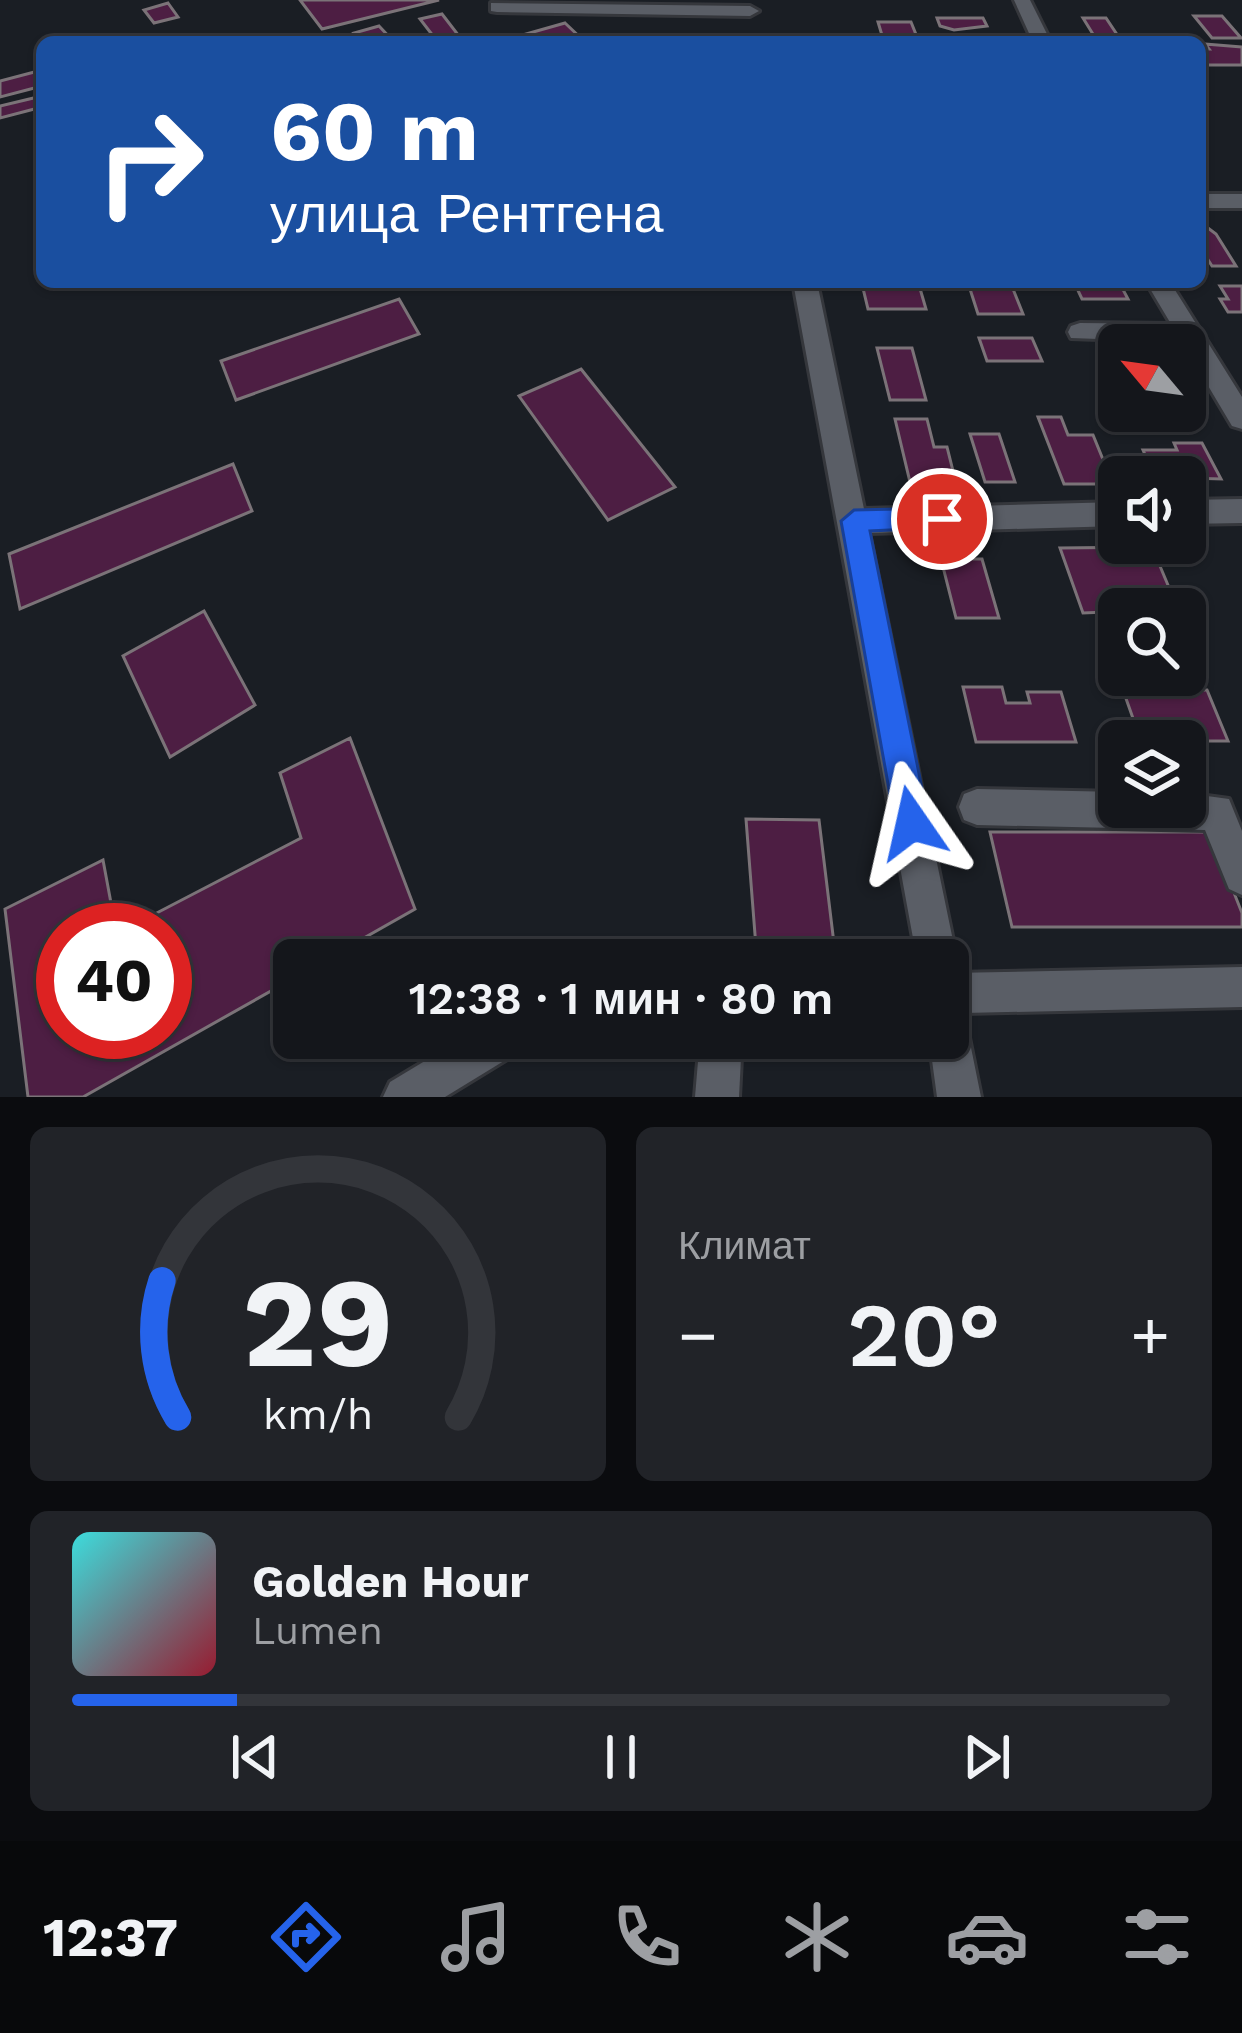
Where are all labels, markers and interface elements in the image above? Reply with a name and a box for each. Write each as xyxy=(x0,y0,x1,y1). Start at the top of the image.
text: 60 m xyxy=(270,82,479,180)
icon: right xyxy=(72,84,228,240)
text: улица Рентгена xyxy=(270,182,664,245)
north arrow xyxy=(1098,324,1206,432)
map controls xyxy=(1098,324,1206,828)
button: sound xyxy=(1098,456,1206,564)
pin xyxy=(891,468,993,570)
icon: arrive xyxy=(909,486,975,552)
button: search xyxy=(1098,588,1206,696)
button: layers xyxy=(1098,720,1206,828)
position arrow xyxy=(849,760,975,886)
speed limit sign: 40 xyxy=(36,903,192,1059)
text: 12:38 · 1 мин · 80 m xyxy=(409,972,833,1025)
text: Климат xyxy=(678,1223,811,1268)
text: 29 xyxy=(242,1250,394,1396)
text: 20° xyxy=(847,1282,1001,1388)
text: − xyxy=(678,1297,718,1374)
text: + xyxy=(1130,1297,1170,1374)
text: km/h xyxy=(263,1389,373,1439)
text: Golden Hour xyxy=(252,1555,529,1608)
text: Lumen xyxy=(252,1608,383,1653)
icon: previous xyxy=(222,1724,288,1790)
icon: pause xyxy=(588,1724,654,1790)
icon: next xyxy=(954,1724,1020,1790)
icon: directions xyxy=(264,1895,348,1979)
icon: music xyxy=(434,1895,518,1979)
icon: phone xyxy=(605,1895,689,1979)
icon: climate xyxy=(775,1895,859,1979)
icon: car xyxy=(945,1895,1029,1979)
icon: filters xyxy=(1115,1895,1199,1979)
text: 12:37 xyxy=(43,1906,178,1969)

